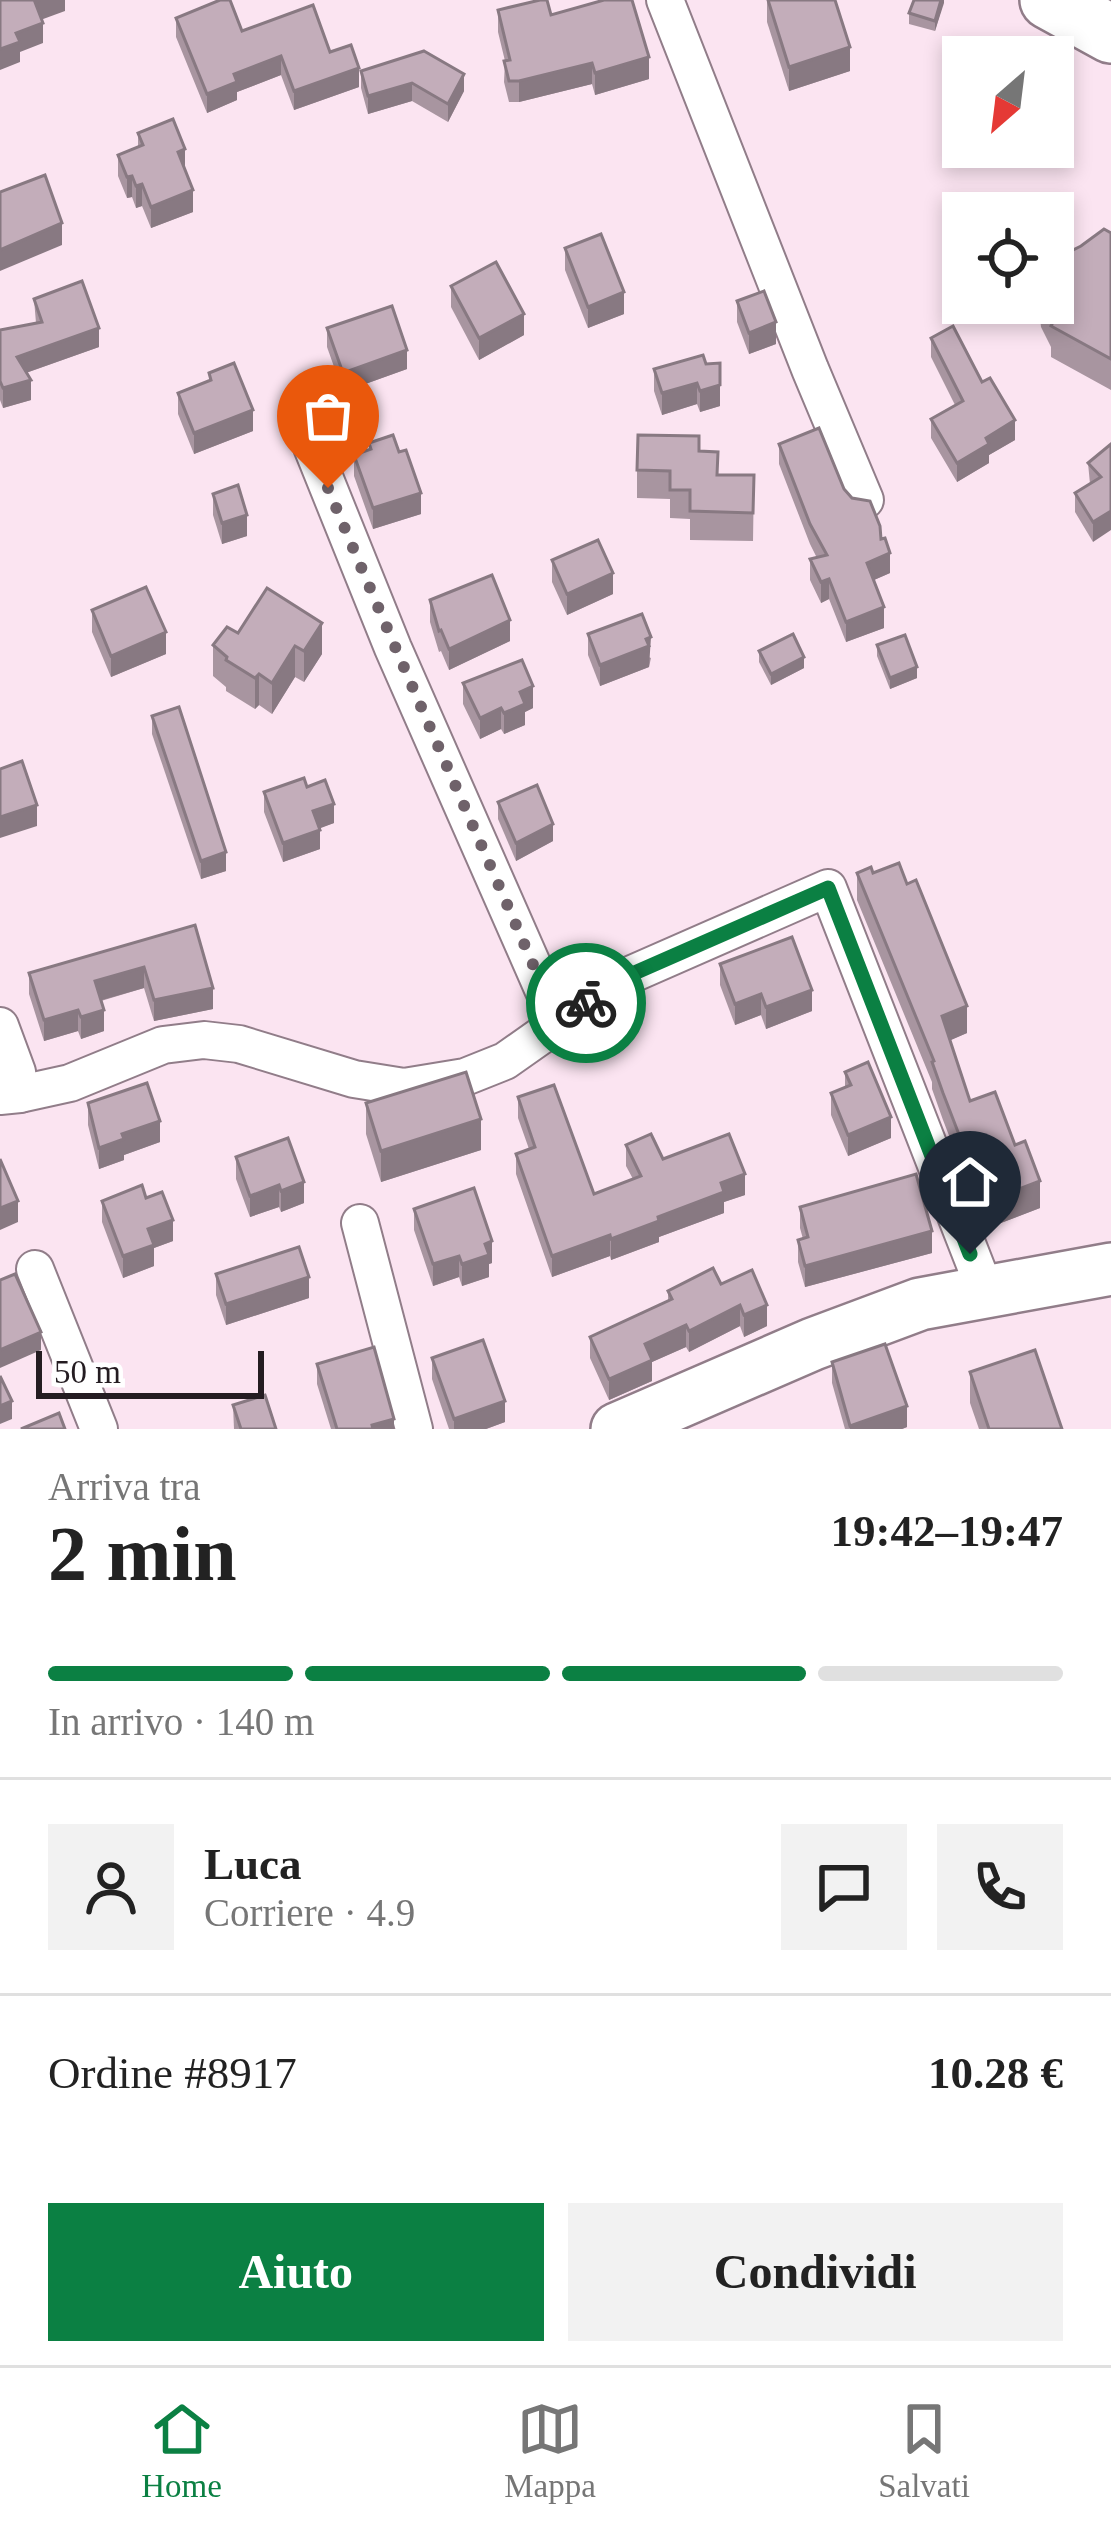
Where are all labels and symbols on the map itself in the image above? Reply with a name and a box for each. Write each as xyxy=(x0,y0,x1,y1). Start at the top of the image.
north arrow xyxy=(942,36,1074,168)
pin xyxy=(277,365,379,488)
courier xyxy=(526,943,646,1063)
pin xyxy=(919,1131,1021,1254)
scale bar xyxy=(36,1345,264,1398)

